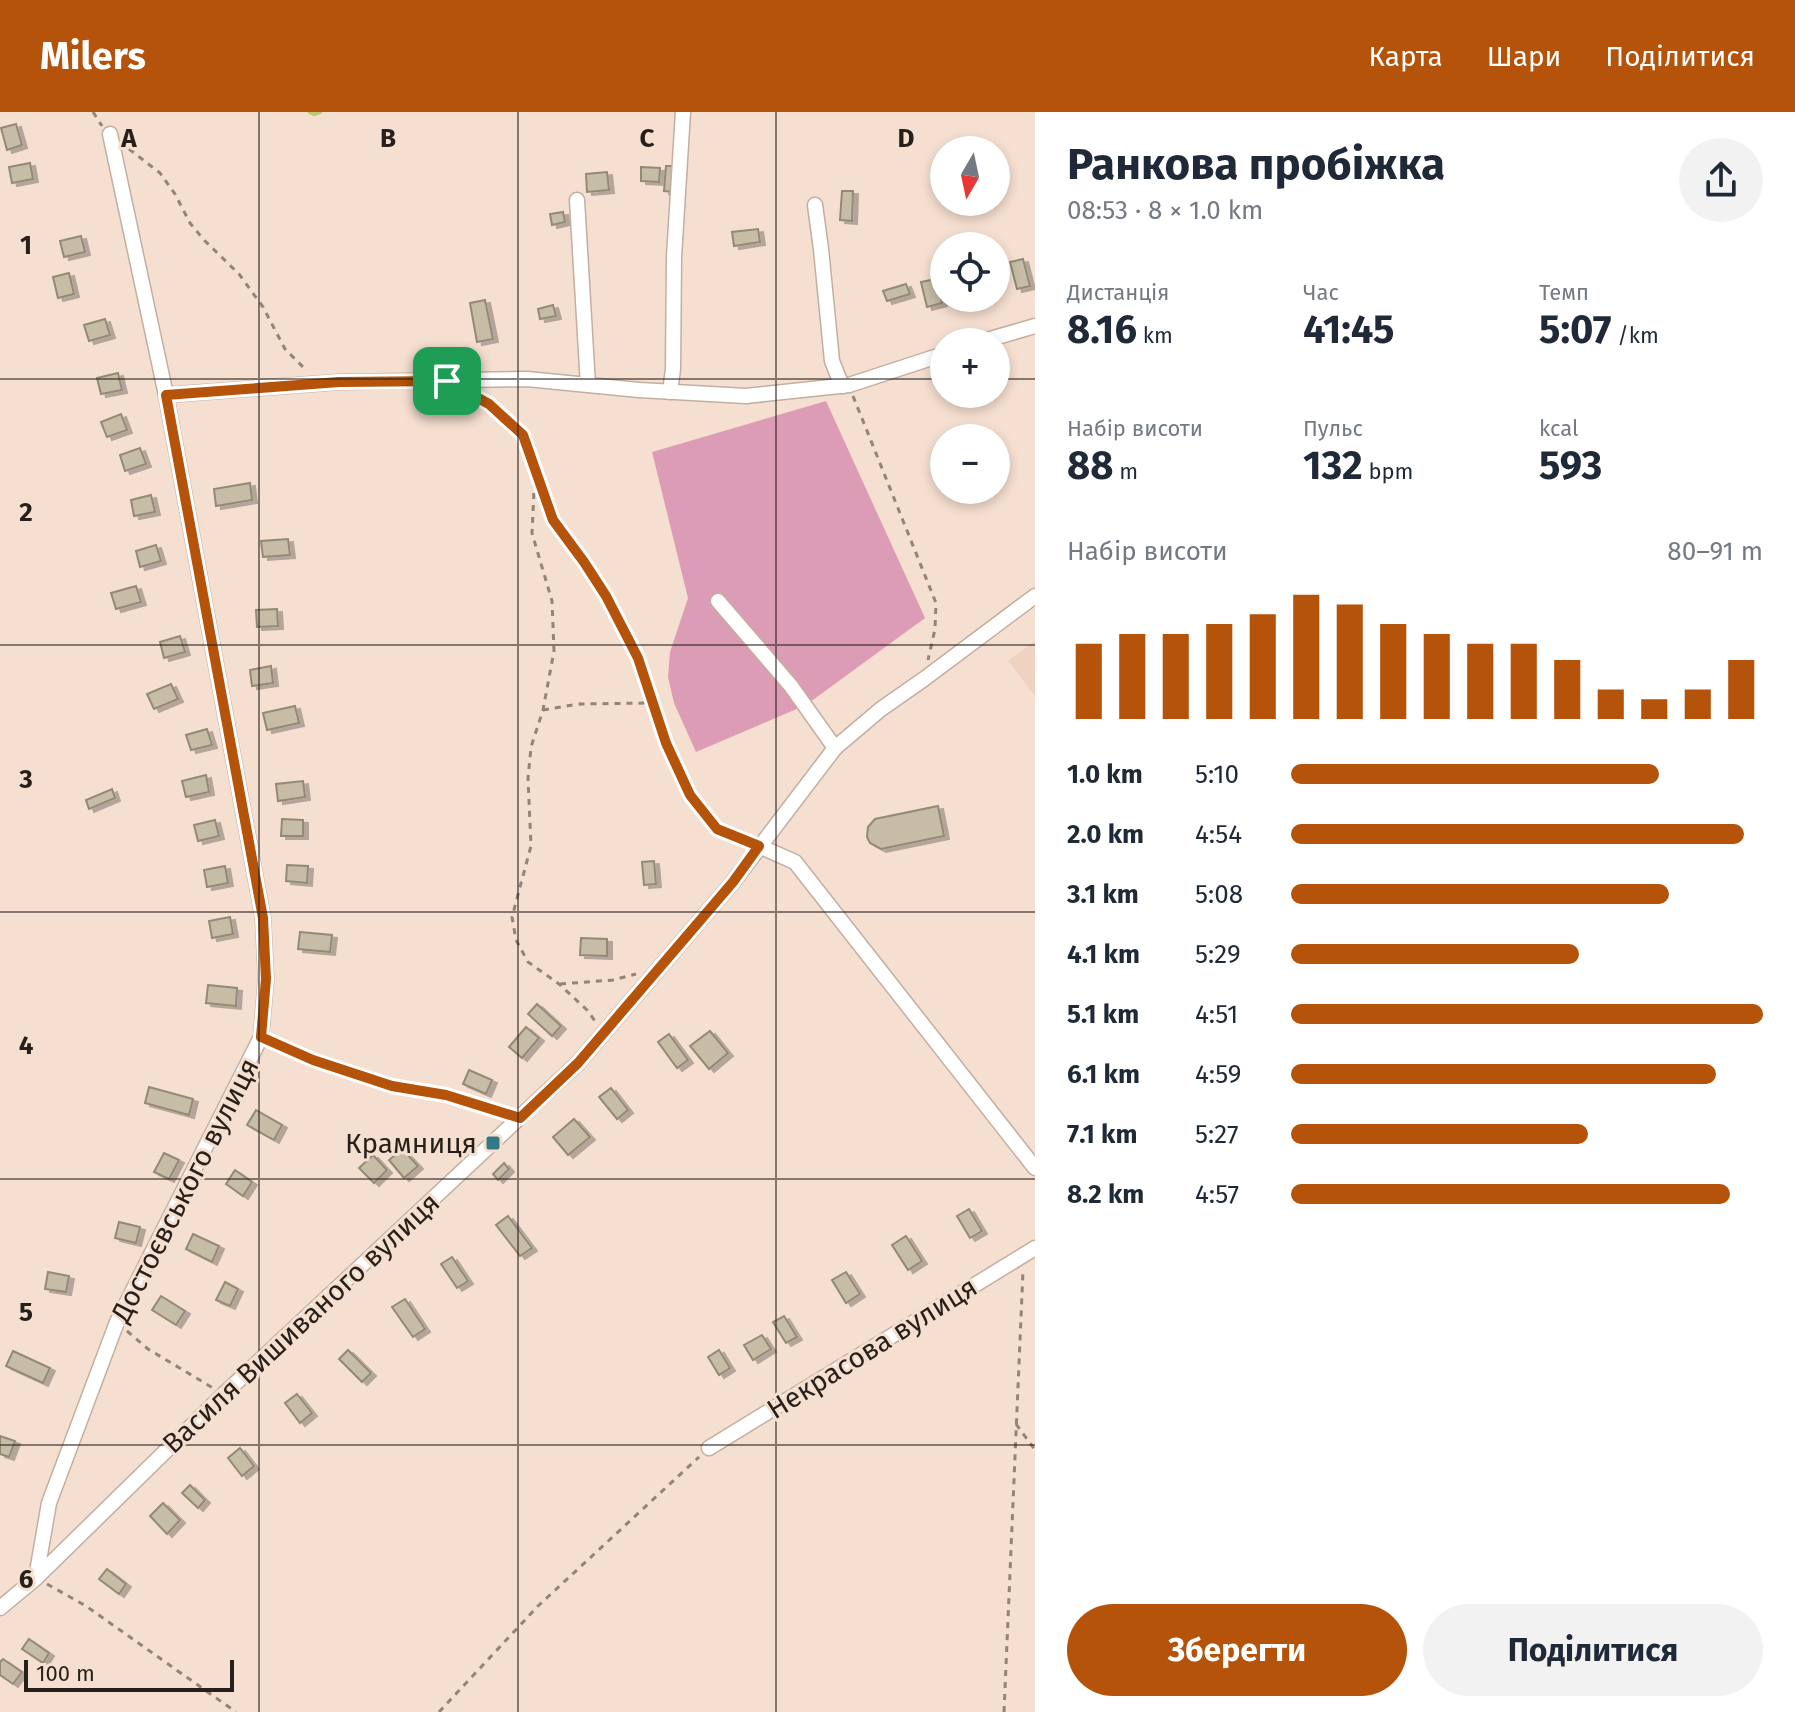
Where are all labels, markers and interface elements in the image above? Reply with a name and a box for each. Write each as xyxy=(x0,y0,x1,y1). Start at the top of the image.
text: Milers xyxy=(40,33,146,79)
text: Карта xyxy=(1369,40,1443,73)
text: Шари xyxy=(1487,40,1561,73)
text: Поділитися xyxy=(1605,40,1755,73)
text: A xyxy=(120,123,137,154)
text: B xyxy=(380,123,396,154)
text: C xyxy=(640,123,655,154)
text: D xyxy=(898,123,915,154)
north arrow xyxy=(930,136,1010,216)
map controls xyxy=(930,136,1010,504)
text: Ранкова пробіжка xyxy=(1067,138,1445,191)
button: share xyxy=(1679,138,1763,222)
text: 08:53 · 8 × 1.0 km xyxy=(1067,195,1263,226)
text: 1 xyxy=(20,230,32,261)
button: locate xyxy=(930,232,1010,312)
text: Дистанція xyxy=(1067,279,1169,306)
text: Час xyxy=(1303,279,1339,306)
text: Темп xyxy=(1539,279,1589,306)
text: 8.16 xyxy=(1067,306,1137,354)
text: 41:45 xyxy=(1303,306,1394,354)
text: 5:07 xyxy=(1539,306,1611,354)
text: km xyxy=(1137,322,1173,349)
text: /km xyxy=(1611,322,1659,349)
button: + xyxy=(930,328,1010,408)
pin xyxy=(413,347,481,415)
icon: arrive xyxy=(425,359,469,403)
text: Набір висоти xyxy=(1067,415,1203,442)
text: Пульс xyxy=(1303,415,1363,442)
text: kcal xyxy=(1539,415,1579,442)
button: − xyxy=(930,424,1010,504)
text: 88 xyxy=(1067,442,1113,490)
text: 132 xyxy=(1303,442,1363,490)
text: 593 xyxy=(1539,442,1602,490)
text: m xyxy=(1113,458,1138,485)
text: bpm xyxy=(1363,458,1413,485)
text: 2 xyxy=(19,497,33,528)
text: Набір висоти xyxy=(1067,536,1228,567)
text: 80–91 m xyxy=(1667,536,1763,567)
text: 1.0 km xyxy=(1067,759,1143,790)
text: 5:10 xyxy=(1195,759,1239,790)
text: 3 xyxy=(18,764,33,795)
text: 2.0 km xyxy=(1067,819,1144,850)
text: 4:54 xyxy=(1195,819,1242,850)
text: 3.1 km xyxy=(1067,879,1139,910)
text: 5:08 xyxy=(1195,879,1243,910)
text: 4.1 km xyxy=(1067,939,1140,970)
text: 5:29 xyxy=(1195,939,1241,970)
text: 5.1 km xyxy=(1067,999,1139,1030)
text: 4:51 xyxy=(1195,999,1238,1030)
text: 4 xyxy=(19,1030,34,1061)
street label: Достоєвського вулиця xyxy=(104,1053,266,1328)
text: 6.1 km xyxy=(1067,1059,1140,1090)
text: 4:59 xyxy=(1195,1059,1241,1090)
text: 7.1 km xyxy=(1067,1119,1137,1150)
text: 5:27 xyxy=(1195,1119,1238,1150)
place label: Крамниця xyxy=(345,1127,477,1160)
marker: Крамниця xyxy=(484,1134,502,1152)
text: 8.2 km xyxy=(1067,1179,1144,1210)
text: 4:57 xyxy=(1195,1179,1239,1210)
street label: Василя Вишиваного вулиця xyxy=(156,1186,446,1460)
street label: Некрасова вулиця xyxy=(761,1270,983,1426)
text: 5 xyxy=(19,1297,33,1328)
text: 6 xyxy=(19,1564,34,1595)
button: Зберегти xyxy=(1067,1604,1407,1696)
button: Поділитися xyxy=(1423,1604,1763,1696)
scale bar xyxy=(24,1656,234,1692)
text: 100 m xyxy=(36,1660,95,1687)

